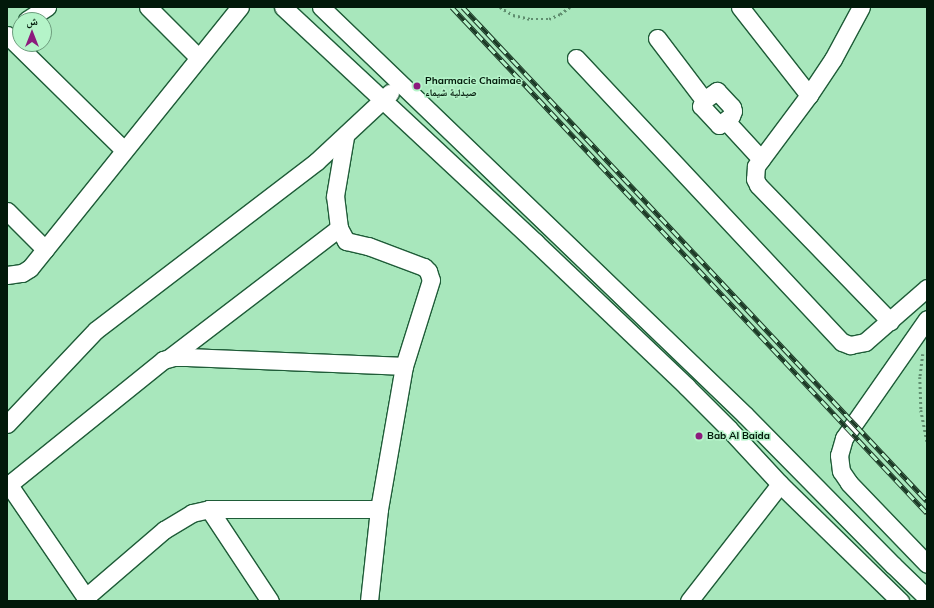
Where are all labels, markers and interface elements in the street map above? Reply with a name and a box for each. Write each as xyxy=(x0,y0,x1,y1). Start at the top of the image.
north arrow xyxy=(12,12,52,52)
text: ش xyxy=(26,14,38,28)
place label: Pharmacie Chaimae صيدلية شيماء xyxy=(425,74,521,98)
marker: Pharmacie Chaimae صيدلية شيماء xyxy=(412,81,422,91)
place label: Bab Al Baida xyxy=(707,430,770,442)
marker: Bab Al Baida xyxy=(694,431,704,441)

